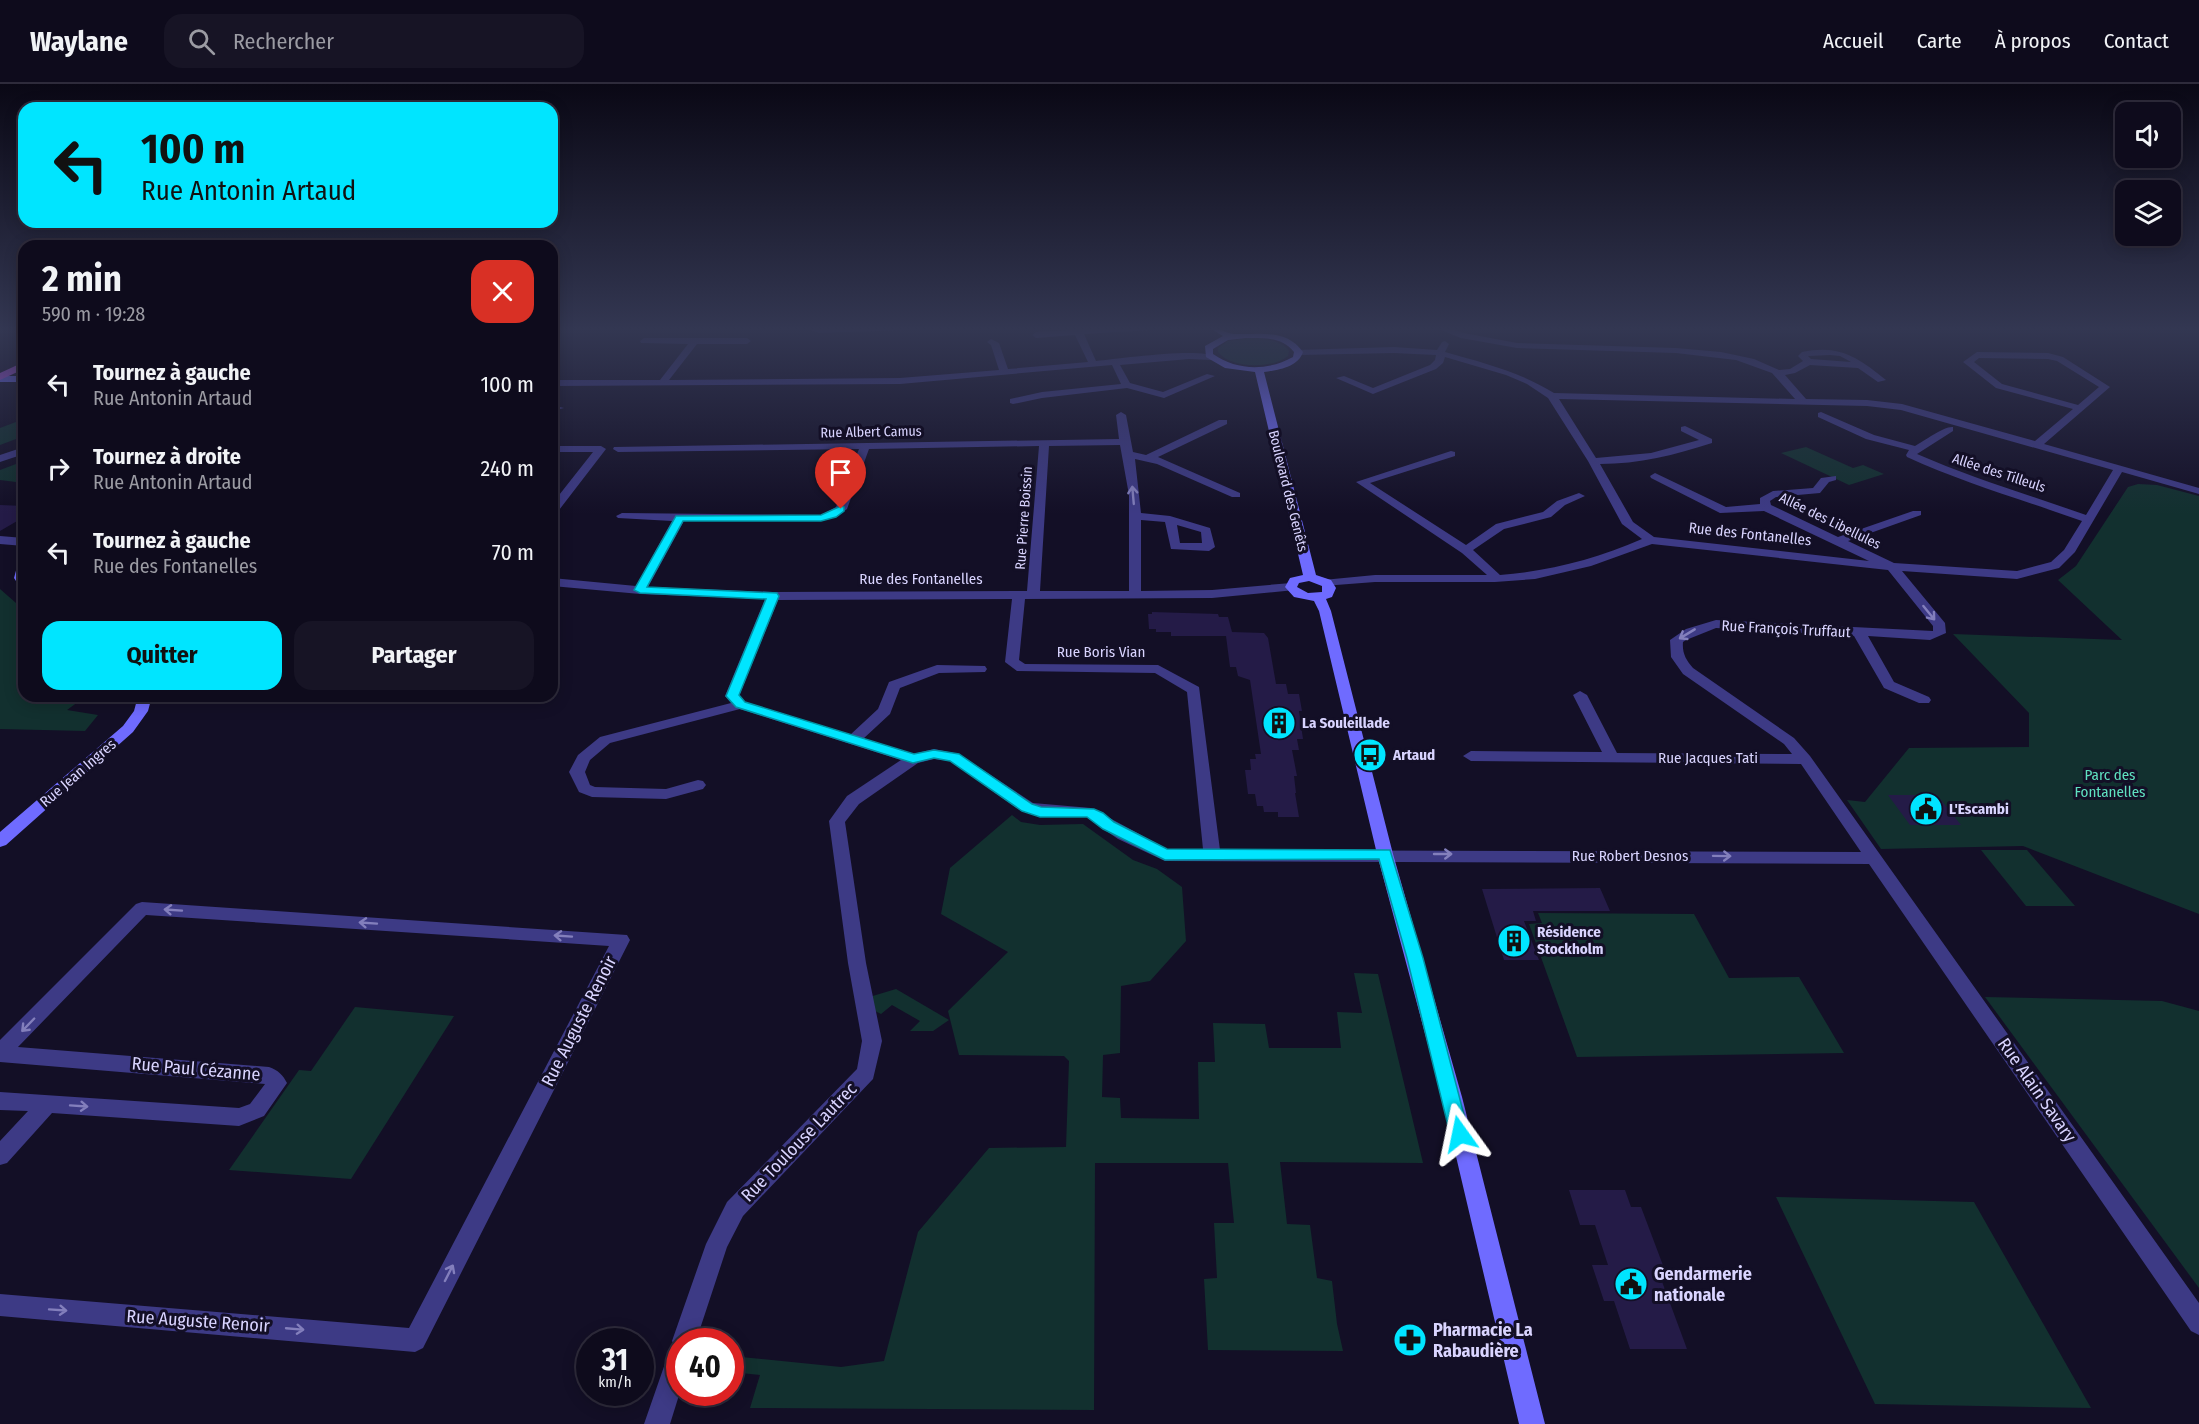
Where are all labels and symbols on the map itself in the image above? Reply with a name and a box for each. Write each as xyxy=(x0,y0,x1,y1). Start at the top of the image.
street label: Rue Albert Camus xyxy=(820,423,922,441)
street label: Boulevard des Genêts xyxy=(1265,429,1311,553)
pin xyxy=(815,447,866,509)
street label: Allée des Tilleuls xyxy=(1950,450,2048,496)
street label: Rue Pierre Boissin xyxy=(1012,466,1036,570)
one-way arrow xyxy=(1127,485,1138,505)
street label: Allée des Libellules xyxy=(1776,489,1884,553)
street label: Rue des Fontanelles xyxy=(1688,519,1812,549)
street label: Rue des Fontanelles xyxy=(859,570,983,588)
one-way arrow xyxy=(1923,605,1936,621)
street label: Rue François Truffaut xyxy=(1721,617,1851,641)
one-way arrow xyxy=(1679,628,1696,640)
street label: Rue Boris Vian xyxy=(1057,643,1145,661)
building icon: La Souleillade xyxy=(1261,705,1297,741)
place label: La Souleillade xyxy=(1302,714,1390,732)
street label: Rue Jean Ingres xyxy=(36,735,120,811)
bus stop icon: Artaud xyxy=(1352,737,1388,773)
place label: Artaud xyxy=(1392,746,1435,764)
street label: Rue Jacques Tati xyxy=(1658,749,1758,767)
park label: Parc des Fontanelles xyxy=(2075,766,2145,801)
public building icon: L'Escambi xyxy=(1908,791,1944,827)
place label: L'Escambi xyxy=(1949,800,2009,818)
street label: Rue Robert Desnos xyxy=(1572,847,1688,865)
one-way arrow xyxy=(1433,848,1453,860)
one-way arrow xyxy=(1712,850,1732,862)
one-way arrow xyxy=(164,905,184,916)
one-way arrow xyxy=(359,917,379,928)
building icon: Résidence Stockholm xyxy=(1496,923,1532,959)
place label: Résidence Stockholm xyxy=(1537,923,1603,958)
one-way arrow xyxy=(553,930,573,941)
street label: Rue Auguste Renoir xyxy=(537,951,622,1090)
one-way arrow xyxy=(20,1018,35,1033)
street label: Rue Alain Savary xyxy=(1993,1034,2081,1146)
street label: Rue Paul Cézanne xyxy=(131,1052,261,1086)
street label: Rue Toulouse Lautrec xyxy=(736,1078,862,1206)
one-way arrow xyxy=(69,1101,89,1112)
position arrow xyxy=(1428,1102,1492,1166)
place label: Gendarmerie nationale xyxy=(1654,1263,1752,1306)
one-way arrow xyxy=(444,1265,455,1283)
public building icon: Gendarmerie nationale xyxy=(1613,1266,1649,1302)
one-way arrow xyxy=(48,1305,68,1316)
street label: Rue Auguste Renoir xyxy=(126,1305,271,1337)
place label: Pharmacie La Rabaudière xyxy=(1433,1319,1533,1362)
pharmacy icon: Pharmacie La Rabaudière xyxy=(1392,1322,1428,1358)
one-way arrow xyxy=(284,1323,304,1334)
speed limit sign: 40 xyxy=(666,1328,744,1406)

